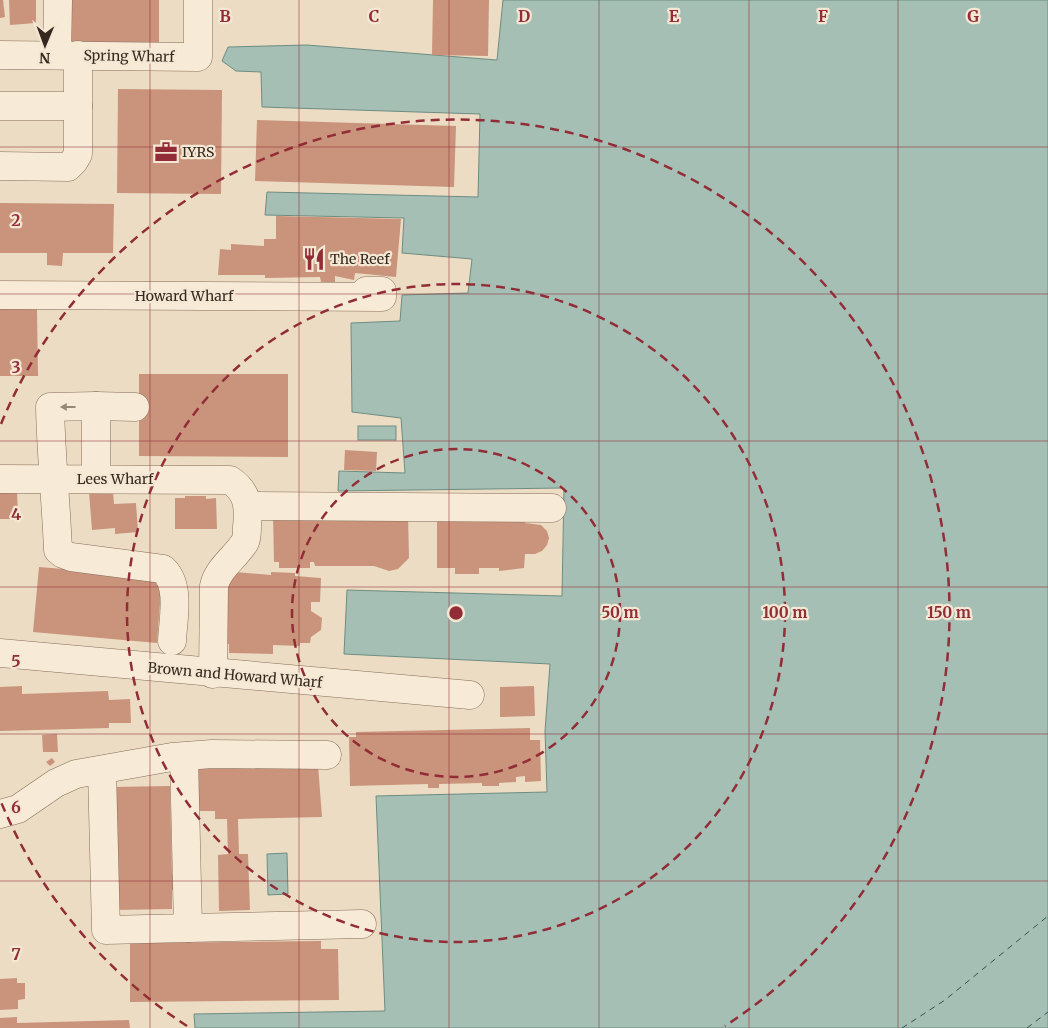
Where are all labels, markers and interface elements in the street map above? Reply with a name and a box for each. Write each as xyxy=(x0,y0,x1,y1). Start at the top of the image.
text: B xyxy=(219,6,231,26)
text: C xyxy=(369,6,379,26)
text: D xyxy=(518,6,530,26)
text: E xyxy=(669,6,680,26)
text: F xyxy=(818,6,828,26)
text: G xyxy=(967,6,979,26)
north arrow xyxy=(20,20,70,70)
street label: Spring Wharf xyxy=(83,46,175,66)
text: N xyxy=(39,49,50,67)
office icon: IYRS xyxy=(153,139,179,165)
place label: IYRS xyxy=(182,143,214,161)
text: 2 xyxy=(11,210,21,230)
restaurant icon: The Reef xyxy=(301,246,327,272)
place label: The Reef xyxy=(330,250,390,268)
street label: Howard Wharf xyxy=(135,287,234,305)
text: 3 xyxy=(11,357,21,377)
one-way arrow xyxy=(59,403,75,411)
street label: Lees Wharf xyxy=(77,470,154,488)
text: 4 xyxy=(11,504,21,524)
text: 50 m xyxy=(601,603,639,622)
text: 100 m xyxy=(763,603,807,622)
text: 150 m xyxy=(927,603,971,622)
centre of rings xyxy=(447,604,465,622)
text: 5 xyxy=(11,651,21,671)
street label: Brown and Howard Wharf xyxy=(147,658,324,692)
text: 6 xyxy=(11,797,21,817)
text: 7 xyxy=(11,944,21,964)

